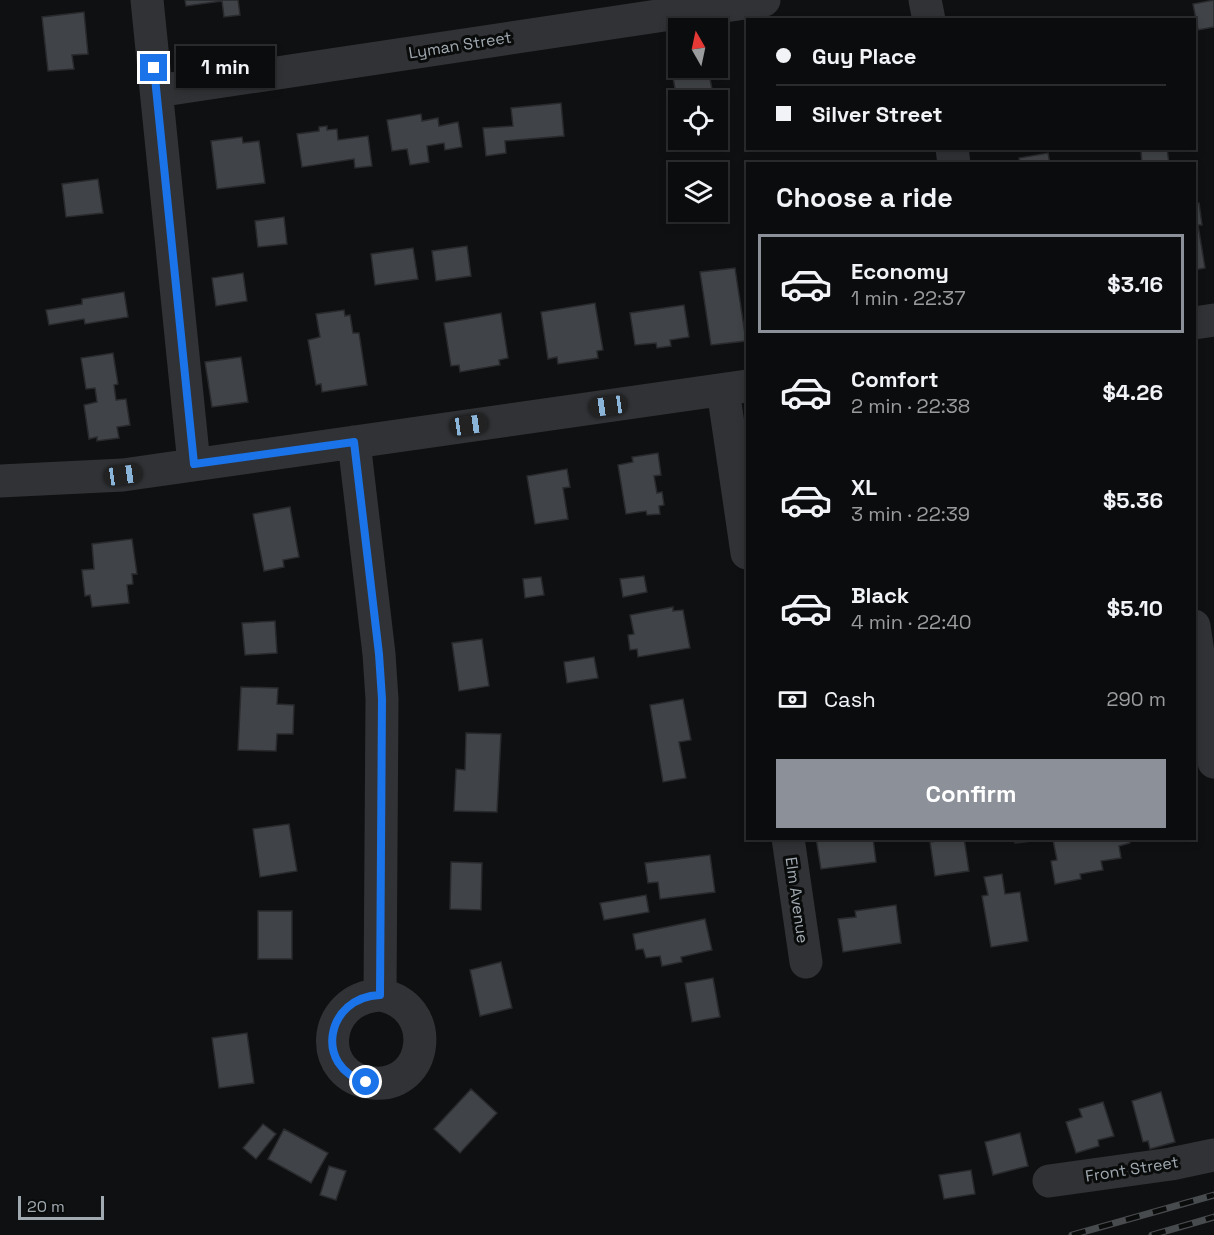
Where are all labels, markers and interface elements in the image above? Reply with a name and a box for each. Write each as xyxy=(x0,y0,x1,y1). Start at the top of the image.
north arrow xyxy=(668,18,728,78)
map controls xyxy=(668,18,728,222)
street label: Lyman Street xyxy=(407,26,513,64)
text: Guy Place xyxy=(812,42,916,70)
callout: 1 min xyxy=(175,47,274,89)
route end xyxy=(140,54,167,81)
text: 1 min xyxy=(201,54,250,80)
button: locate xyxy=(668,90,728,150)
text: Silver Street xyxy=(812,100,943,128)
button: layers xyxy=(668,162,728,222)
text: Choose a ride xyxy=(776,180,953,215)
icon: car xyxy=(779,257,833,311)
text: Economy xyxy=(851,257,949,285)
text: $3.16 xyxy=(1107,270,1163,298)
text: 1 min · 22:37 xyxy=(851,285,965,311)
icon: car xyxy=(779,365,833,419)
text: Comfort xyxy=(851,365,939,393)
text: $4.26 xyxy=(1102,378,1163,406)
text: 2 min · 22:38 xyxy=(851,393,970,419)
car xyxy=(589,395,627,417)
car xyxy=(450,414,488,436)
car xyxy=(104,464,142,486)
icon: car xyxy=(779,473,833,527)
text: XL xyxy=(851,473,877,501)
text: $5.36 xyxy=(1103,486,1163,514)
text: 3 min · 22:39 xyxy=(851,501,970,527)
icon: car xyxy=(779,581,833,635)
text: Black xyxy=(851,581,909,609)
text: $5.10 xyxy=(1107,594,1163,622)
text: 4 min · 22:40 xyxy=(851,609,972,635)
icon: cash xyxy=(776,683,809,716)
text: Cash xyxy=(824,685,876,713)
text: 290 m xyxy=(1107,686,1166,712)
button: Confirm xyxy=(776,759,1166,828)
street label: Elm Avenue xyxy=(781,855,813,945)
route start xyxy=(352,1068,379,1095)
street label: Front Street xyxy=(1084,1151,1180,1187)
scale bar xyxy=(18,1193,104,1220)
text: 20 m xyxy=(27,1196,65,1217)

